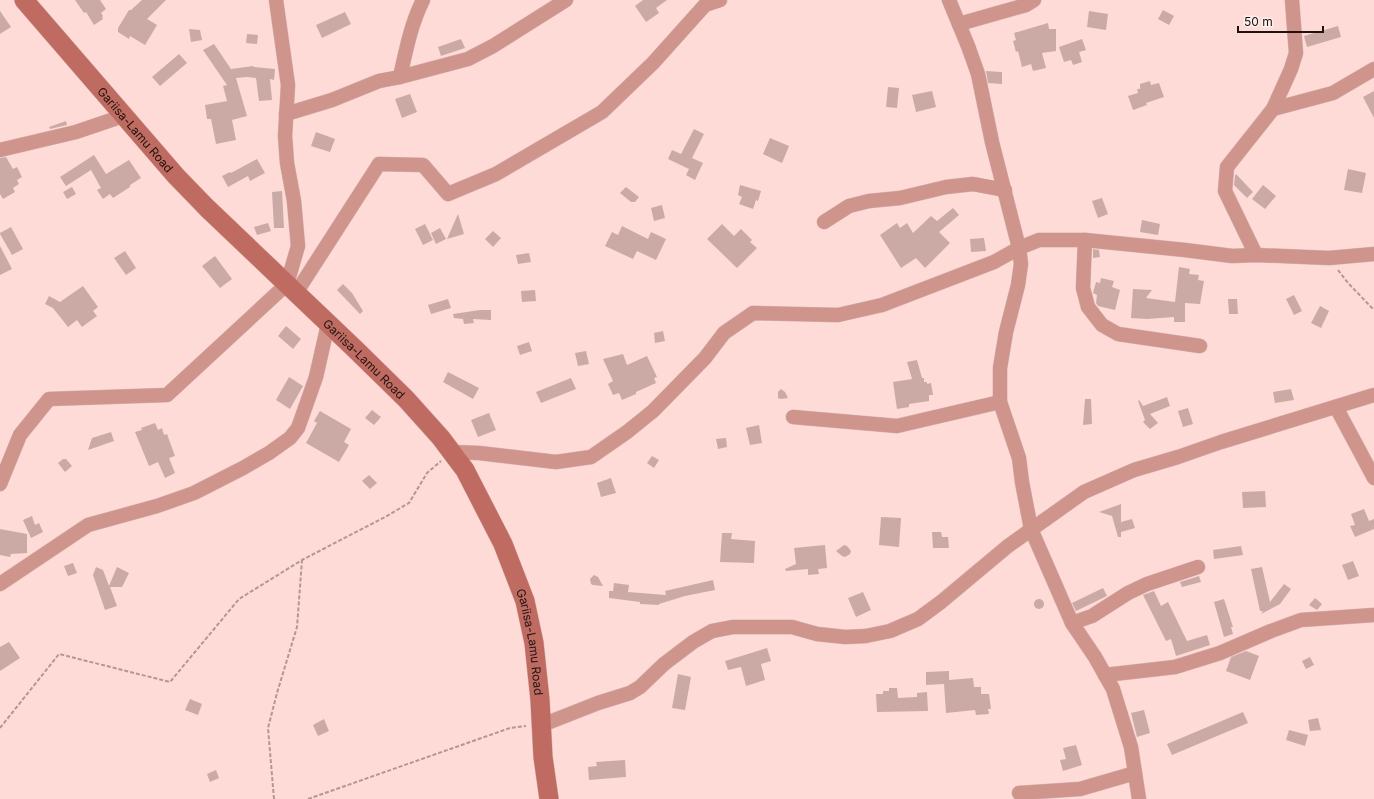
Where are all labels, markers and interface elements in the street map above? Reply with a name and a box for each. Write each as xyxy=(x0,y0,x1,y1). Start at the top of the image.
scale bar xyxy=(1238,8,1323,34)
text: 50 m xyxy=(1244,14,1273,29)
street label: Gariisa-Lamu Road xyxy=(95,84,177,175)
street label: Gariisa-Lamu Road xyxy=(320,315,409,402)
street label: Gariisa-Lamu Road xyxy=(513,586,547,696)

